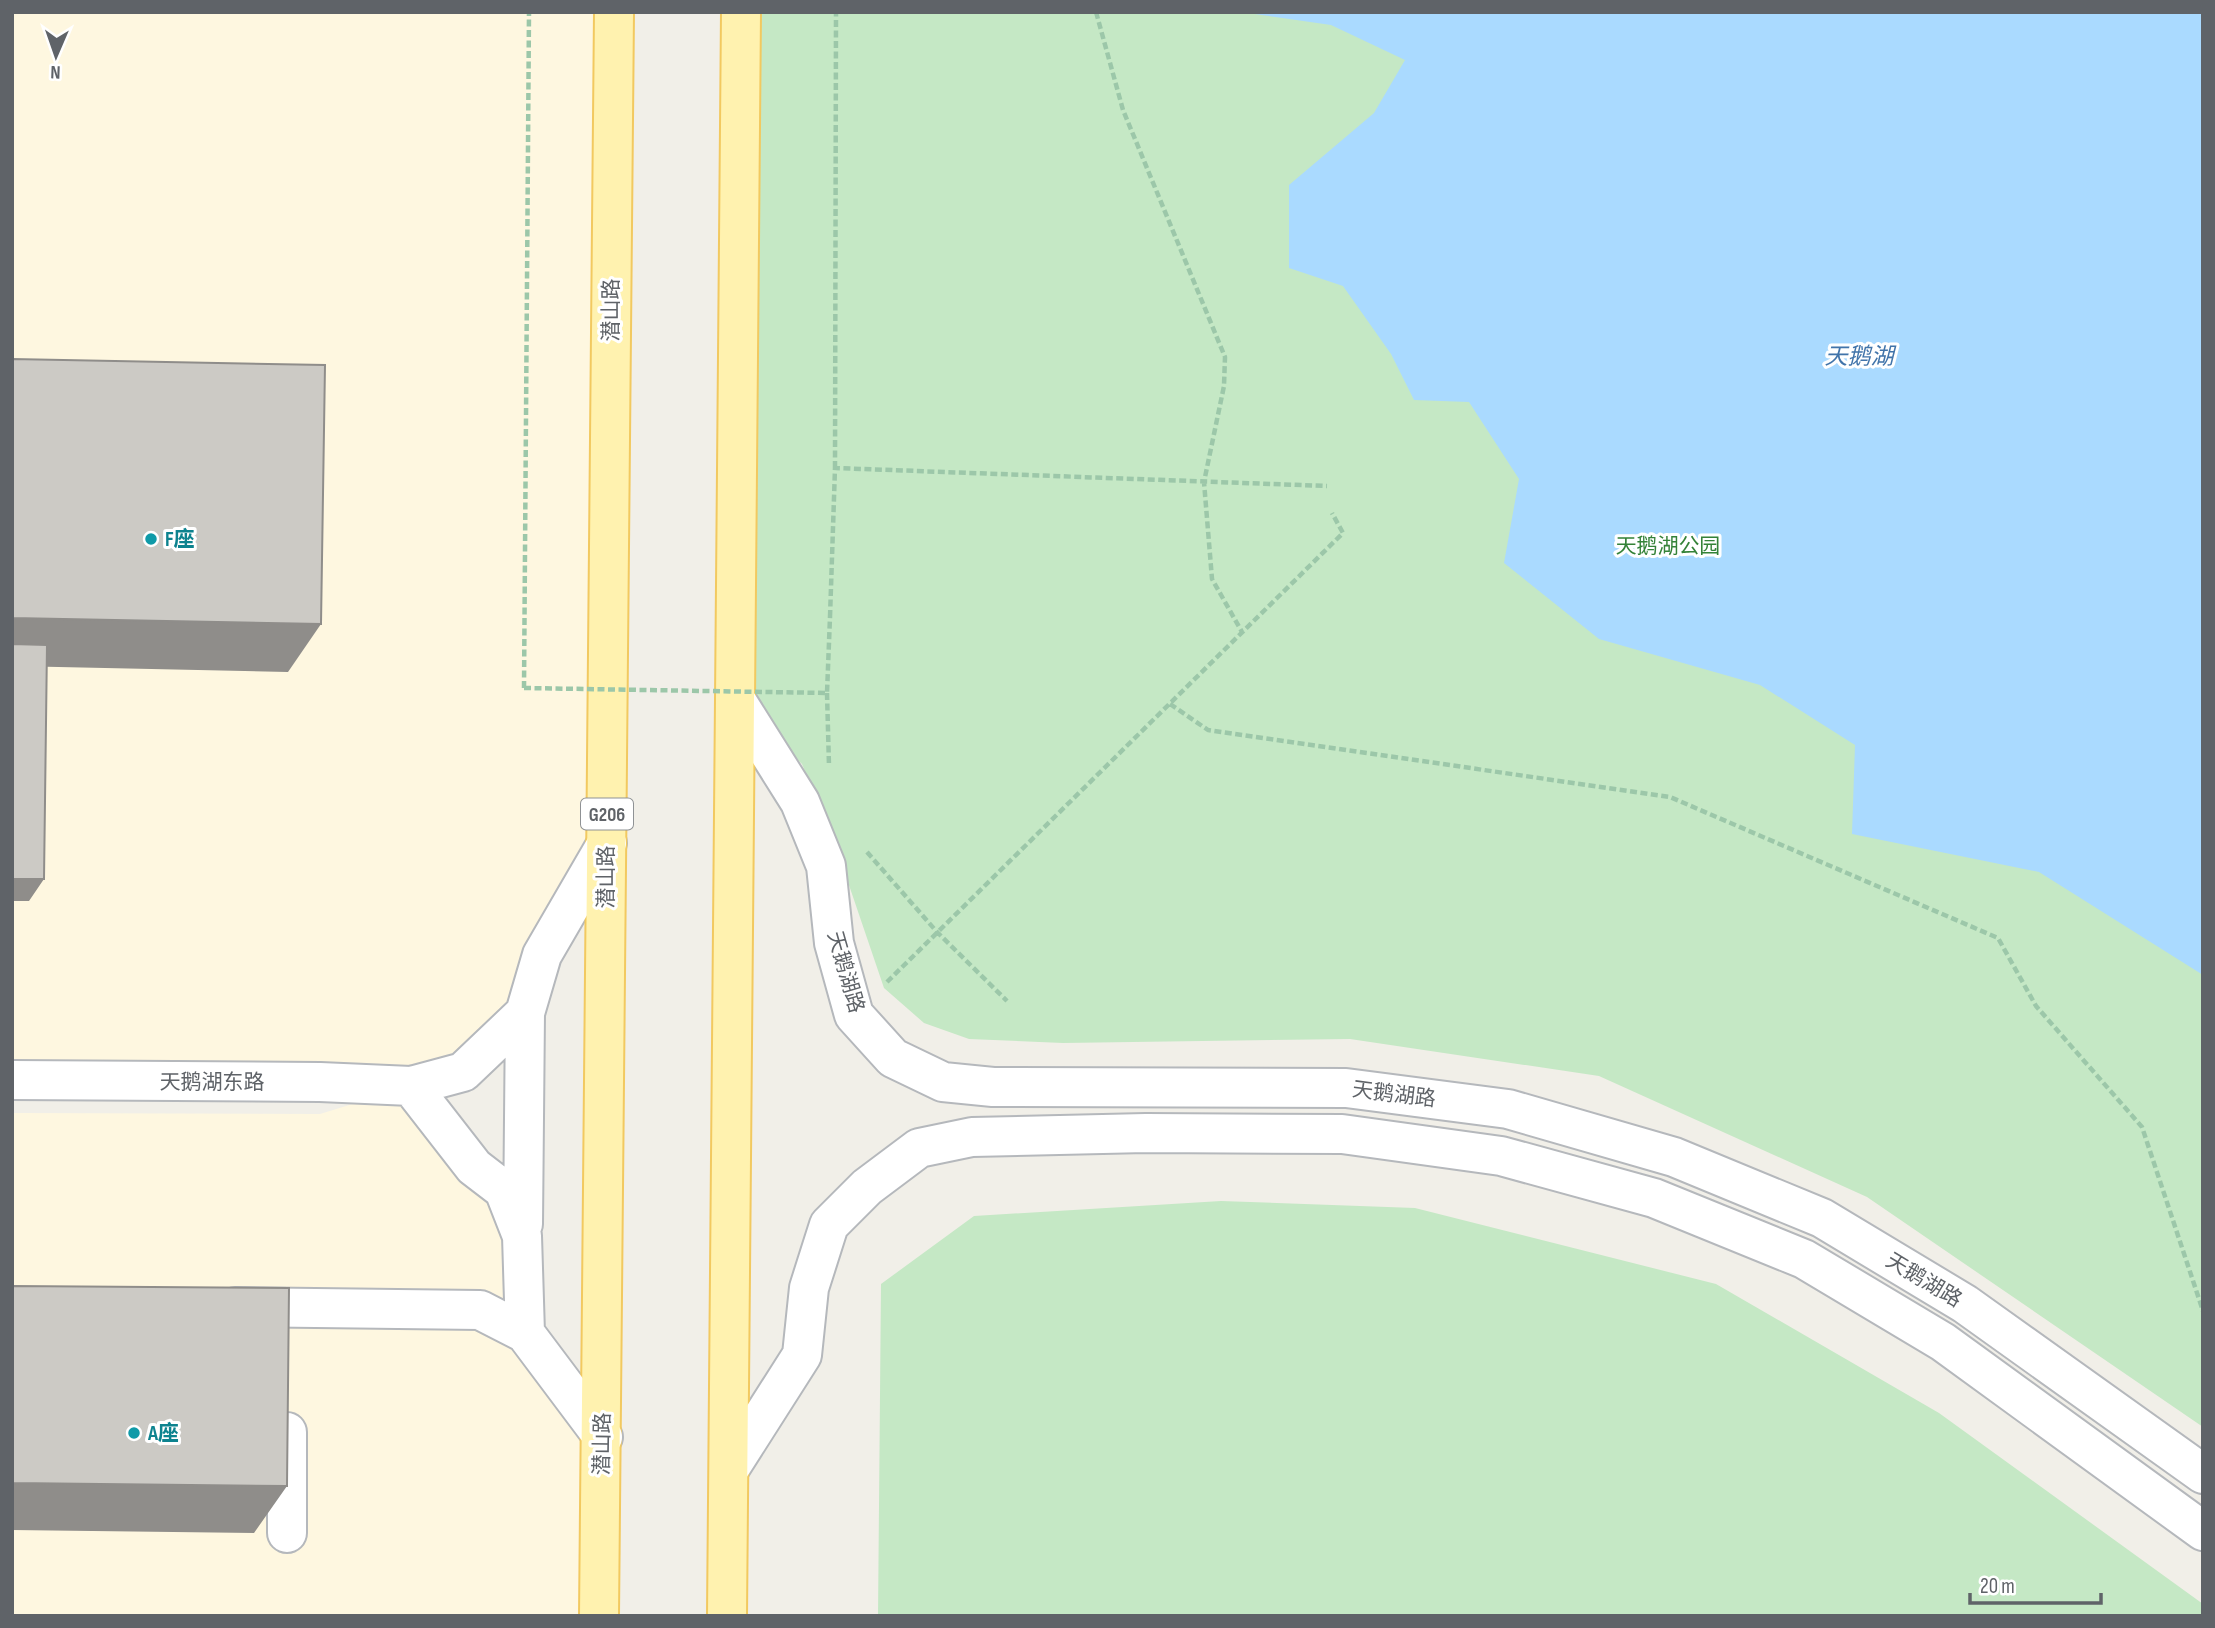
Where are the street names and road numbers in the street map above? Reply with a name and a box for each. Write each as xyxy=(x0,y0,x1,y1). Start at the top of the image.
street label: 潜山路 xyxy=(599,279,624,342)
road number: G206 xyxy=(581,799,633,830)
street label: 潜山路 xyxy=(594,846,619,909)
street label: 天鹅湖路 xyxy=(822,928,869,1016)
street label: 天鹅湖东路 xyxy=(160,1070,265,1095)
street label: 天鹅湖路 xyxy=(1351,1077,1437,1112)
street label: 天鹅湖路 xyxy=(1881,1248,1966,1313)
street label: 潜山路 xyxy=(589,1412,616,1476)

